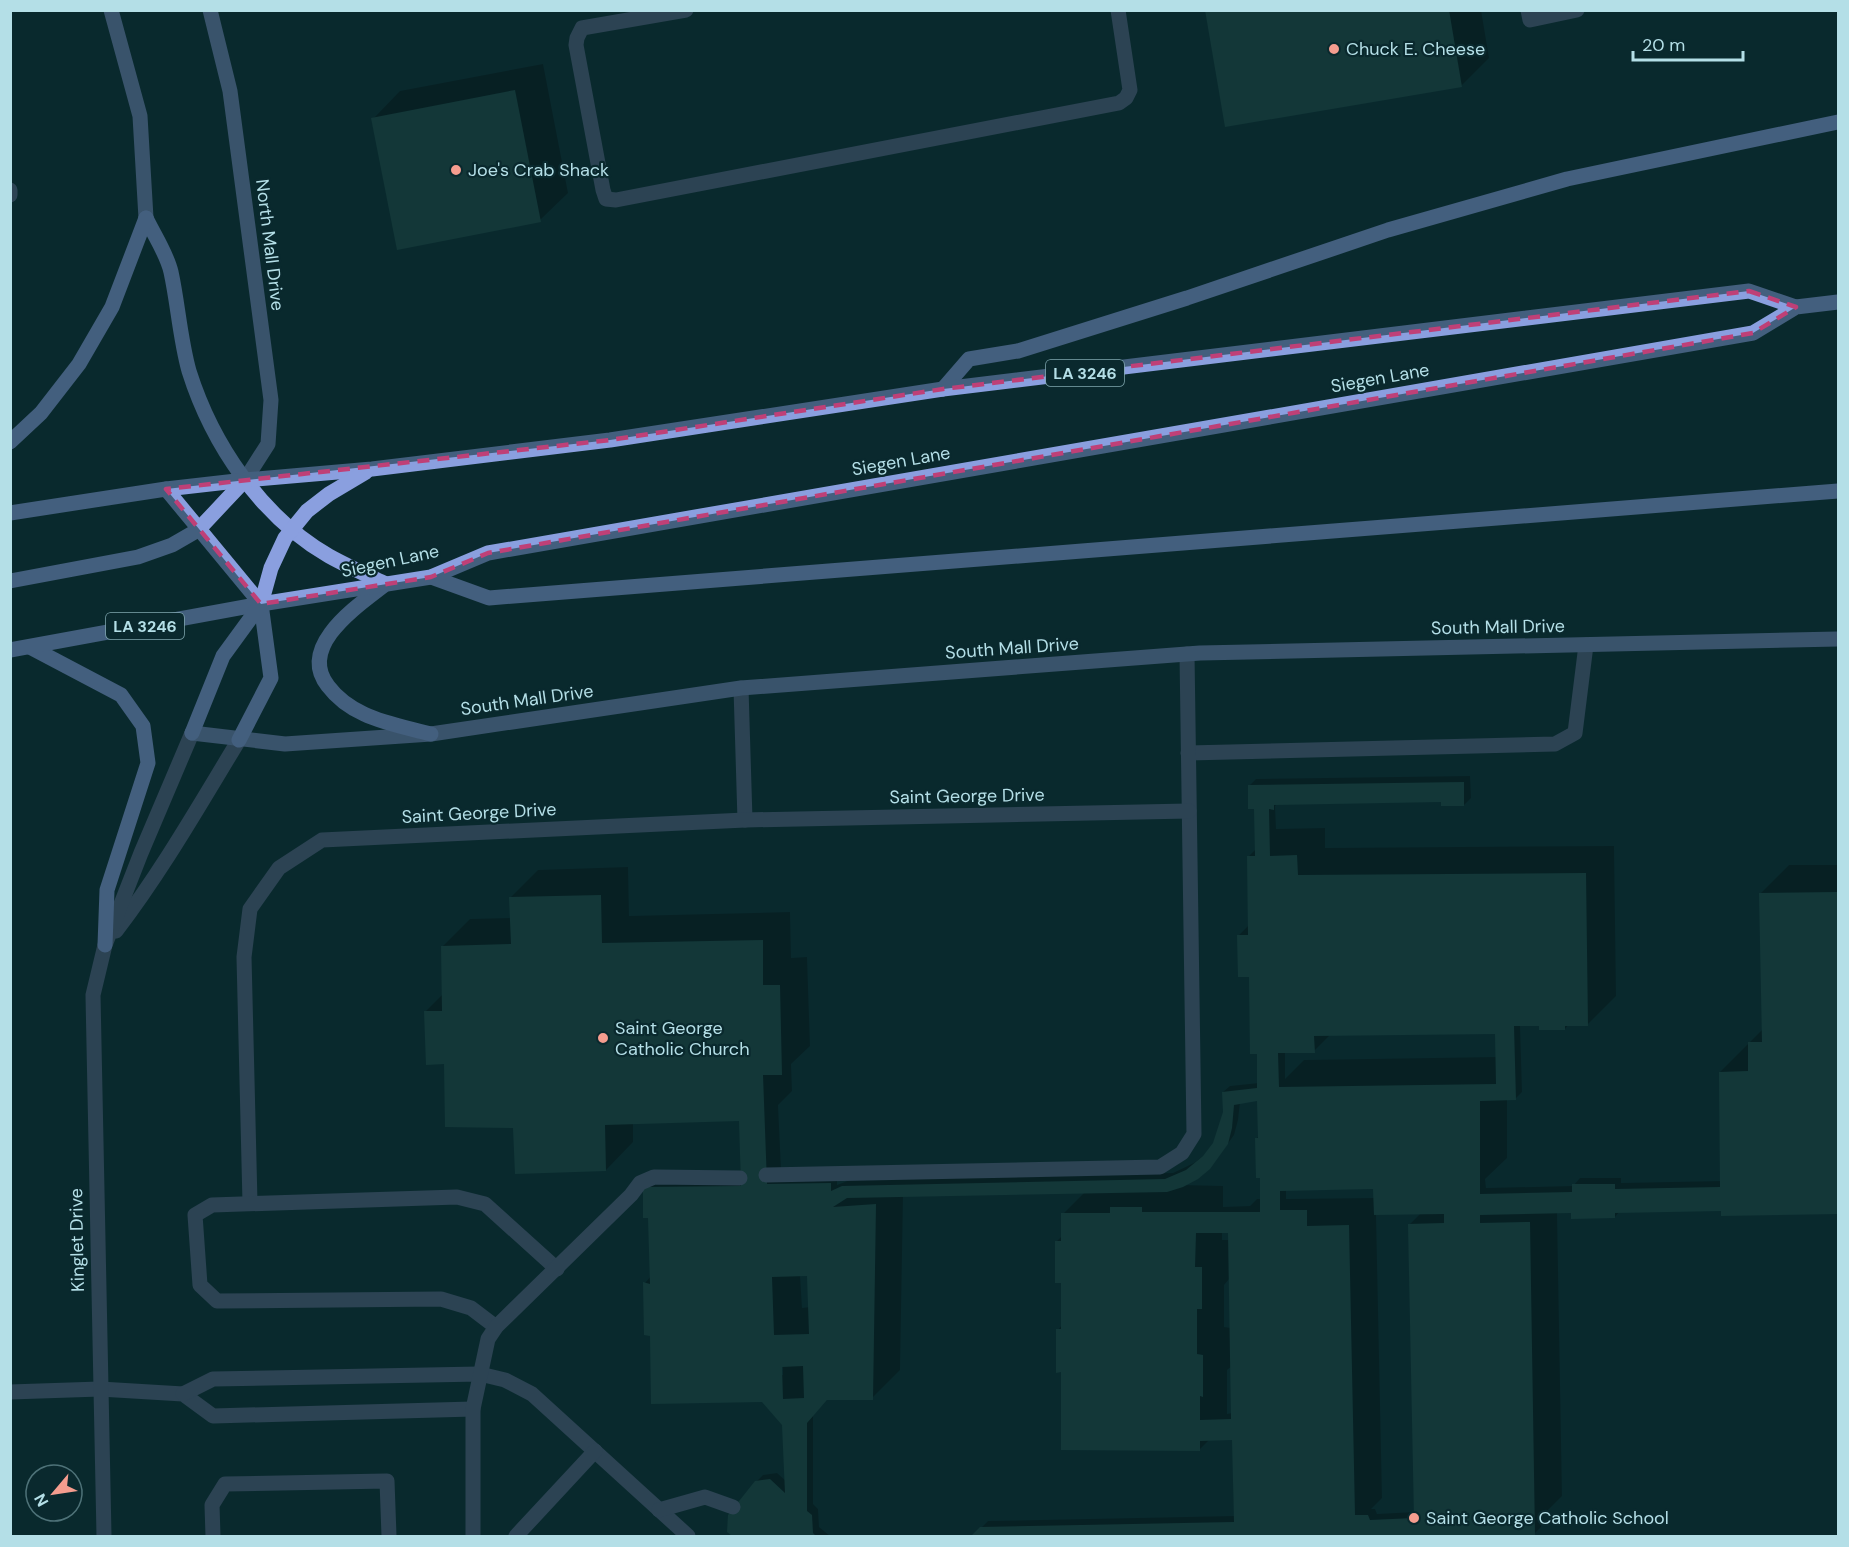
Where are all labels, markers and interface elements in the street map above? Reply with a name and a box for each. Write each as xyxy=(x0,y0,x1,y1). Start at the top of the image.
scale bar xyxy=(1633,24,1742,62)
text: 20 m xyxy=(1642,33,1685,57)
place label: Chuck E. Cheese xyxy=(1346,37,1485,61)
marker: Chuck E. Cheese xyxy=(1327,42,1341,56)
place label: Joe's Crab Shack xyxy=(468,158,609,182)
marker: Joe's Crab Shack xyxy=(449,163,463,177)
street label: North Mall Drive xyxy=(250,178,290,312)
street label: Siegen Lane xyxy=(1329,358,1431,398)
road number: LA 3246 xyxy=(1046,360,1124,386)
street label: Siegen Lane xyxy=(850,441,952,481)
street label: Siegen Lane xyxy=(339,539,441,583)
road number: LA 3246 xyxy=(106,613,184,639)
street label: South Mall Drive xyxy=(1431,614,1565,640)
street label: South Mall Drive xyxy=(944,631,1080,665)
street label: South Mall Drive xyxy=(459,679,595,721)
street label: Saint George Drive xyxy=(889,783,1045,809)
street label: Saint George Drive xyxy=(401,797,557,829)
place label: Saint George Catholic Church xyxy=(615,1016,749,1061)
marker: Saint George Catholic Church xyxy=(596,1031,610,1045)
street label: Kinglet Drive xyxy=(64,1188,90,1292)
north arrow xyxy=(24,1463,84,1523)
text: N xyxy=(29,1490,53,1510)
place label: Saint George Catholic School xyxy=(1426,1506,1669,1530)
marker: Saint George Catholic School xyxy=(1407,1511,1421,1525)

